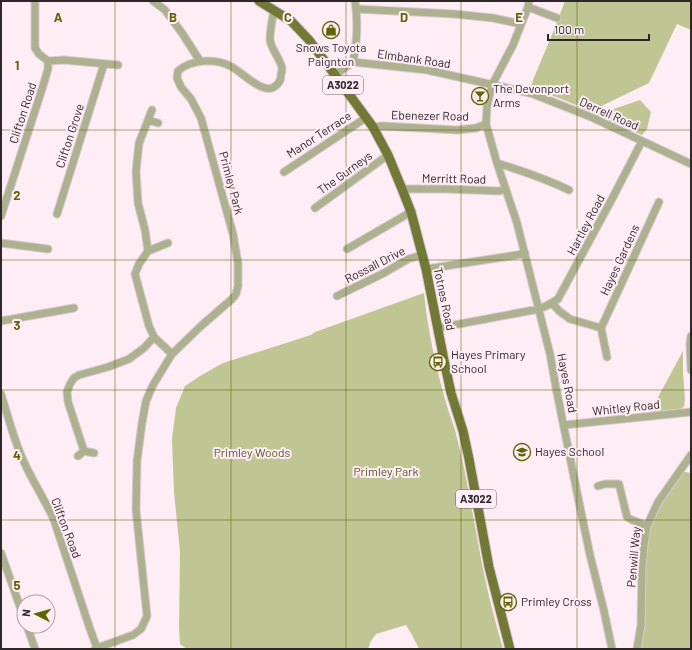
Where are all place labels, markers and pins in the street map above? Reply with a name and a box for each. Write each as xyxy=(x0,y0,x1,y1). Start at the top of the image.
shop icon: Snows Toyota Paignton xyxy=(321,20,341,40)
place label: Snows Toyota Paignton xyxy=(296,40,366,68)
place label: The Devonport Arms xyxy=(493,81,569,109)
bar icon: The Devonport Arms xyxy=(470,86,490,106)
place label: Hayes Primary School xyxy=(451,347,526,375)
bus stop icon: Hayes Primary School xyxy=(428,352,448,372)
school or university icon: Hayes School xyxy=(512,442,532,462)
place label: Hayes School xyxy=(535,444,604,458)
bus stop icon: Primley Cross xyxy=(498,592,518,612)
place label: Primley Cross xyxy=(521,594,592,608)

